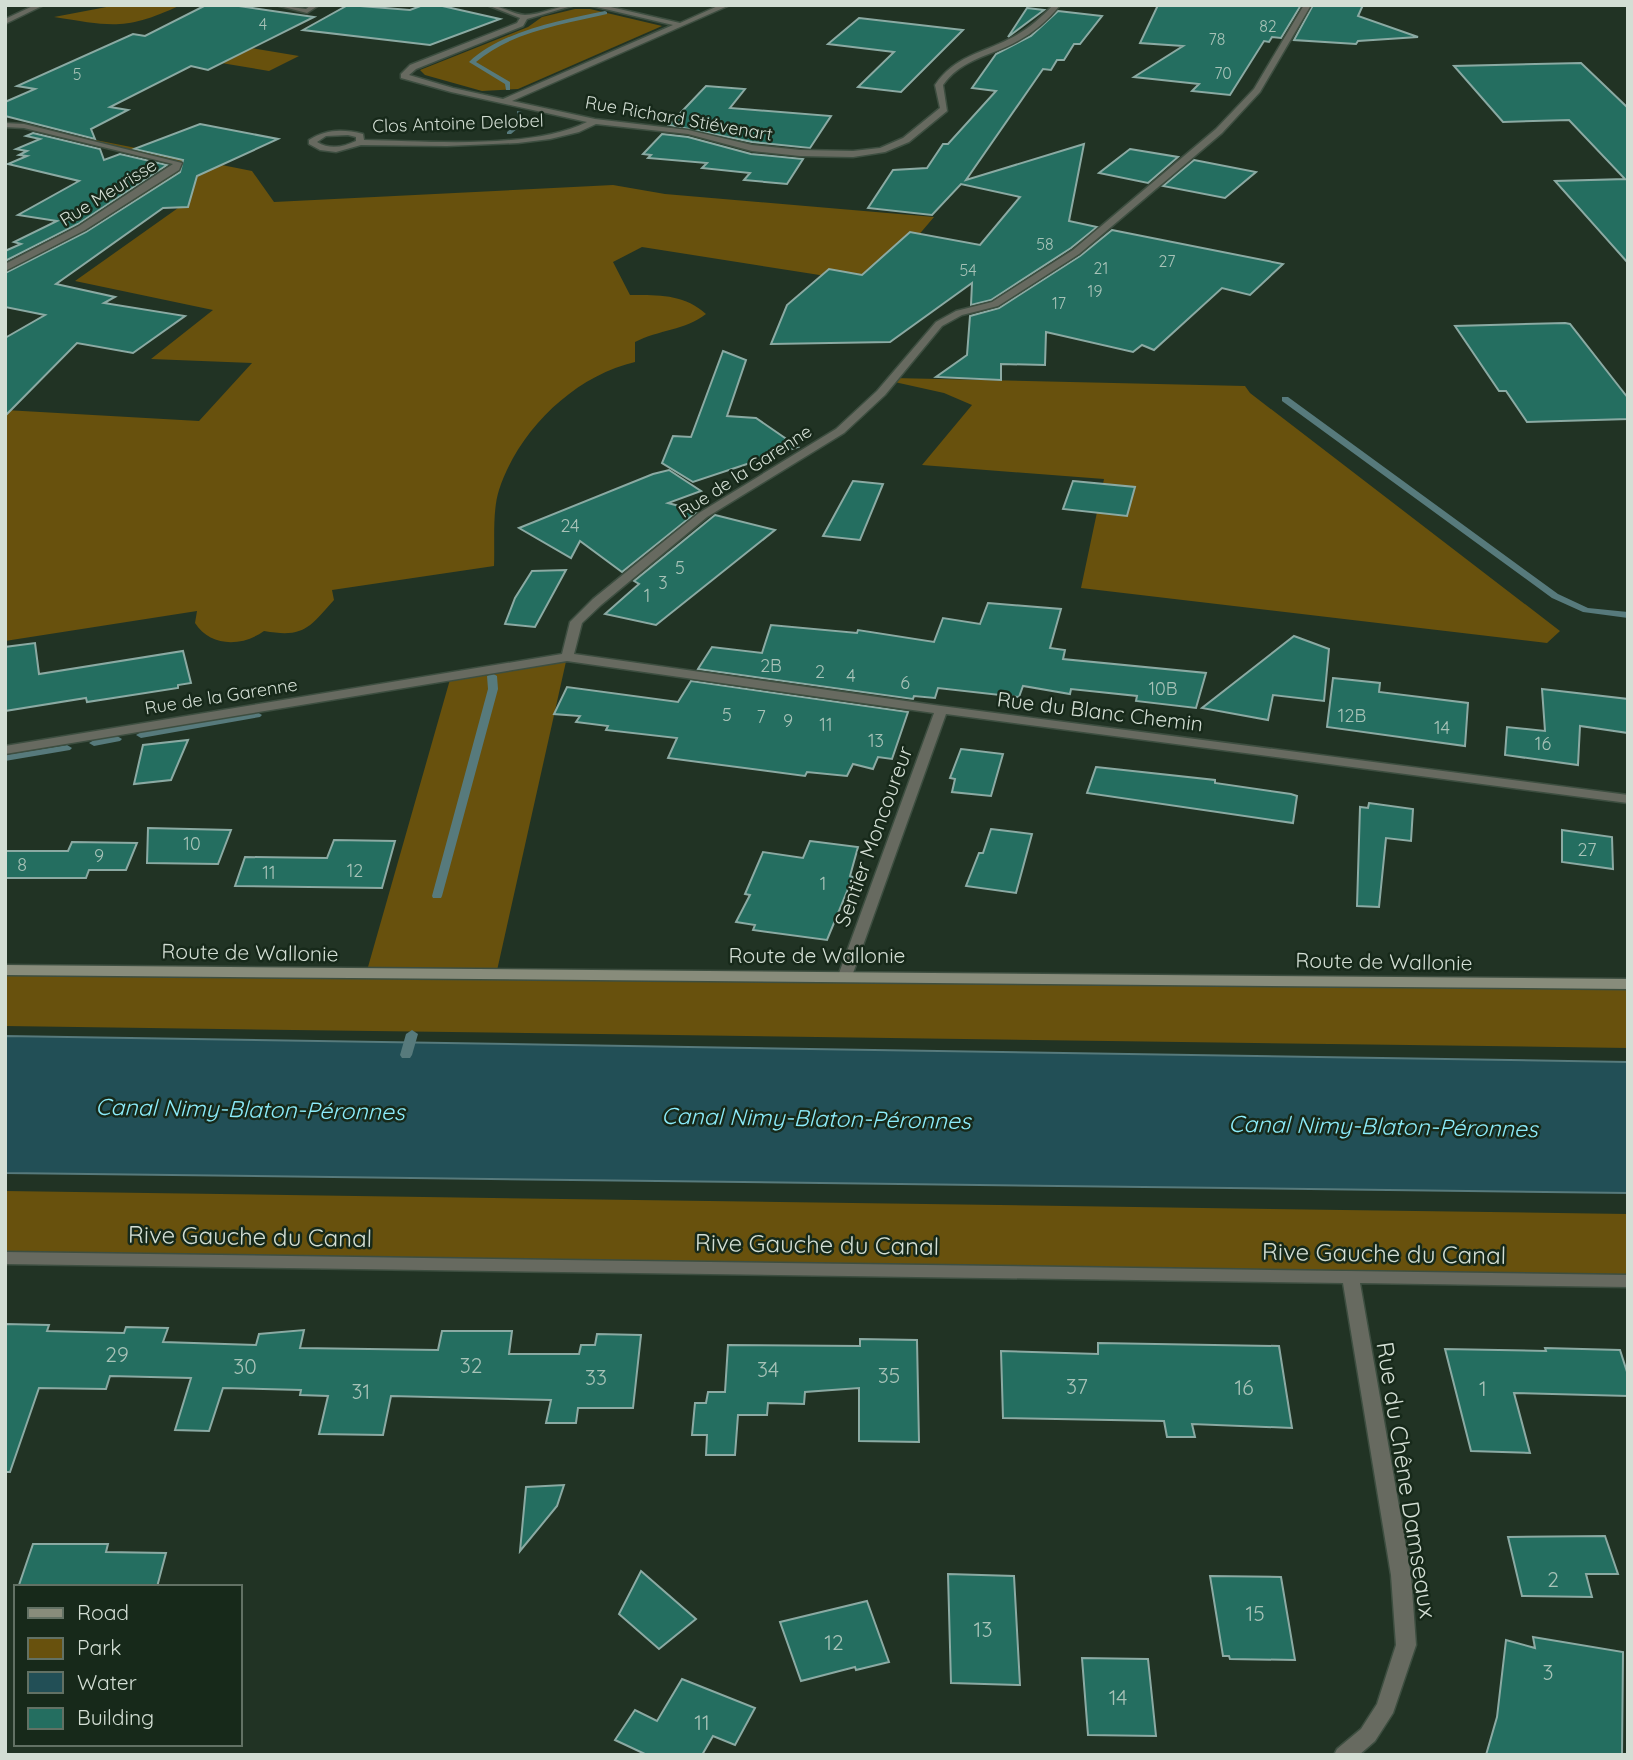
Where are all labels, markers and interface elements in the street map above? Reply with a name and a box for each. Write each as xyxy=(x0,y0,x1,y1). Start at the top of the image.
house number: 4 xyxy=(259,14,267,34)
house number: 82 xyxy=(1259,16,1277,36)
house number: 78 xyxy=(1209,29,1225,49)
house number: 70 xyxy=(1214,63,1232,83)
house number: 5 xyxy=(73,64,81,84)
street label: Rue Richard Stiévenart xyxy=(583,90,775,146)
street label: Clos Antoine Delobel xyxy=(372,109,544,137)
street label: Rue Meurisse xyxy=(55,153,161,231)
house number: 58 xyxy=(1036,234,1054,254)
house number: 27 xyxy=(1159,251,1175,271)
house number: 21 xyxy=(1094,258,1108,278)
house number: 54 xyxy=(959,260,977,280)
house number: 19 xyxy=(1088,281,1102,301)
house number: 17 xyxy=(1052,293,1066,313)
street label: Rue de la Garenne xyxy=(674,419,816,523)
house number: 24 xyxy=(560,514,580,537)
house number: 5 xyxy=(675,556,685,579)
house number: 3 xyxy=(658,571,668,594)
house number: 1 xyxy=(644,584,650,607)
house number: 2B xyxy=(760,654,782,677)
house number: 2 xyxy=(815,660,825,683)
house number: 4 xyxy=(846,664,856,687)
house number: 6 xyxy=(900,671,910,694)
street label: Rue de la Garenne xyxy=(143,673,299,719)
house number: 10B xyxy=(1148,677,1178,700)
street label: Rue du Blanc Chemin xyxy=(996,685,1204,737)
house number: 5 xyxy=(722,703,732,726)
house number: 12B xyxy=(1338,704,1366,727)
house number: 7 xyxy=(756,705,766,728)
house number: 9 xyxy=(783,709,793,732)
house number: 11 xyxy=(819,713,833,736)
house number: 14 xyxy=(1434,716,1450,739)
house number: 13 xyxy=(868,729,884,752)
house number: 16 xyxy=(1535,732,1551,755)
street label: Sentier Moncoureur xyxy=(828,742,918,930)
house number: 10 xyxy=(183,832,201,855)
house number: 27 xyxy=(1578,838,1596,861)
house number: 9 xyxy=(94,844,104,867)
house number: 8 xyxy=(17,853,27,876)
house number: 12 xyxy=(347,859,363,882)
house number: 11 xyxy=(262,861,276,884)
house number: 1 xyxy=(820,872,826,895)
street label: Route de Wallonie xyxy=(161,937,339,967)
street label: Route de Wallonie xyxy=(729,942,906,968)
street label: Route de Wallonie xyxy=(1295,946,1473,976)
water label: Canal Nimy-Blaton-Péronnes xyxy=(95,1092,407,1126)
water label: Canal Nimy-Blaton-Péronnes xyxy=(661,1101,973,1135)
water label: Canal Nimy-Blaton-Péronnes xyxy=(1228,1109,1540,1143)
street label: Rive Gauche du Canal xyxy=(128,1219,372,1253)
street label: Rive Gauche du Canal xyxy=(695,1227,939,1261)
street label: Rive Gauche du Canal xyxy=(1262,1236,1506,1270)
street label: Rue du Chêne Damseaux xyxy=(1370,1339,1444,1621)
house number: 29 xyxy=(105,1341,129,1367)
house number: 32 xyxy=(460,1352,482,1378)
house number: 30 xyxy=(233,1353,257,1379)
house number: 34 xyxy=(757,1356,779,1382)
house number: 35 xyxy=(878,1362,900,1388)
house number: 33 xyxy=(585,1364,607,1390)
house number: 37 xyxy=(1066,1373,1088,1399)
house number: 16 xyxy=(1234,1374,1254,1400)
house number: 1 xyxy=(1479,1375,1487,1401)
house number: 31 xyxy=(352,1378,370,1404)
house number: 2 xyxy=(1547,1566,1559,1592)
legend xyxy=(14,1585,242,1746)
text: Road xyxy=(77,1599,129,1625)
house number: 15 xyxy=(1245,1600,1265,1626)
house number: 13 xyxy=(974,1616,992,1642)
house number: 12 xyxy=(824,1629,844,1655)
text: Park xyxy=(77,1634,121,1660)
house number: 3 xyxy=(1542,1659,1554,1685)
text: Water xyxy=(77,1669,137,1695)
house number: 14 xyxy=(1109,1684,1127,1710)
text: Building xyxy=(77,1704,154,1730)
house number: 11 xyxy=(694,1709,710,1735)

